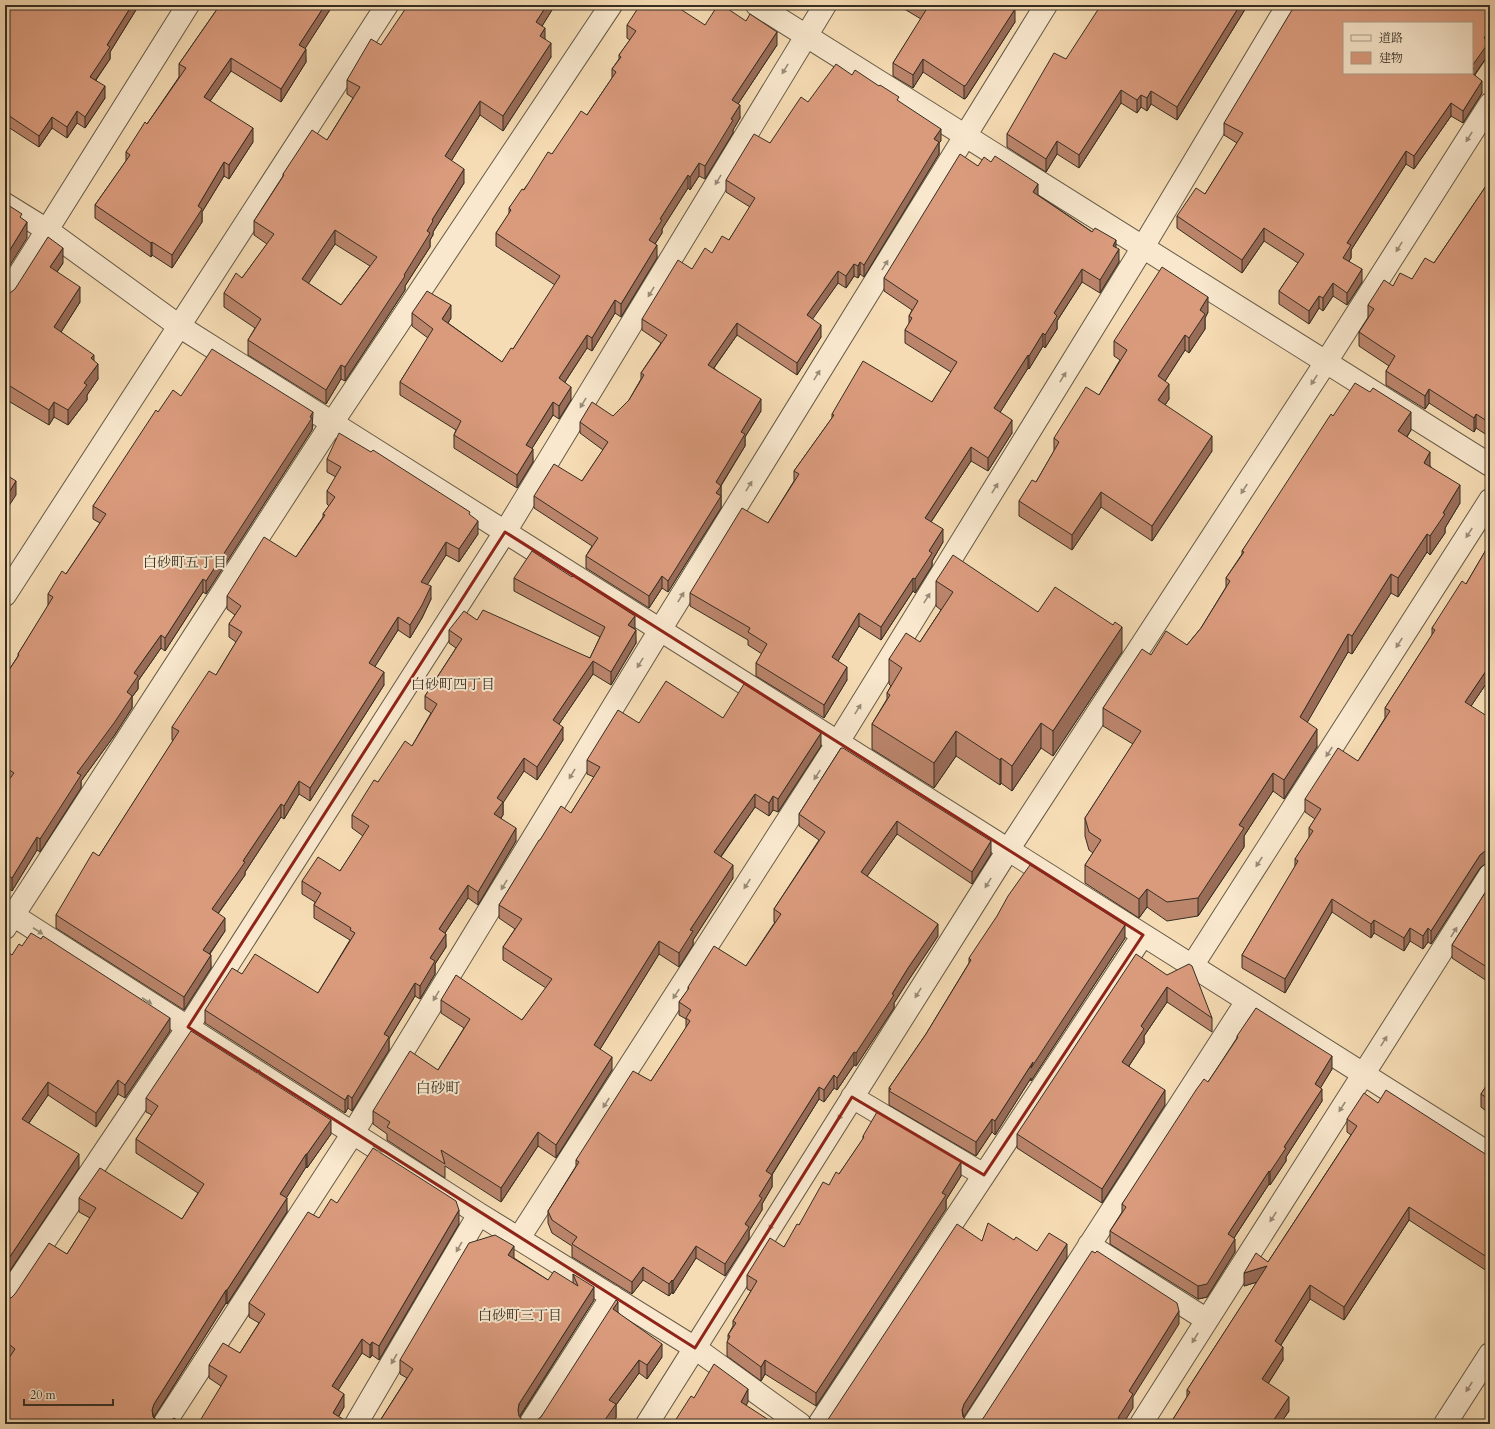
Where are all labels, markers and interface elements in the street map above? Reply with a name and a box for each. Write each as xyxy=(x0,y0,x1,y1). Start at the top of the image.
legend xyxy=(1343,22,1473,74)
text: 道路 xyxy=(1379,30,1403,46)
text: 建物 xyxy=(1379,50,1403,66)
one-way arrow xyxy=(782,63,789,75)
one-way arrow xyxy=(1465,132,1473,142)
one-way arrow xyxy=(714,175,722,185)
one-way arrow xyxy=(1396,241,1403,252)
one-way arrow xyxy=(882,259,889,271)
one-way arrow xyxy=(647,286,654,298)
one-way arrow xyxy=(814,370,821,381)
one-way arrow xyxy=(1059,371,1066,383)
one-way arrow xyxy=(1311,374,1318,386)
one-way arrow xyxy=(580,397,587,409)
one-way arrow xyxy=(745,481,753,491)
one-way arrow xyxy=(991,482,998,494)
one-way arrow xyxy=(1240,483,1247,495)
one-way arrow xyxy=(1465,528,1473,538)
district label: 白砂町五丁目 xyxy=(143,553,227,572)
one-way arrow xyxy=(677,591,684,603)
one-way arrow xyxy=(923,592,930,604)
one-way arrow xyxy=(1395,637,1403,648)
one-way arrow xyxy=(636,657,643,669)
district label: 白砂町四丁目 xyxy=(411,675,495,694)
one-way arrow xyxy=(855,703,862,715)
one-way arrow xyxy=(1325,747,1333,757)
one-way arrow xyxy=(568,769,576,779)
one-way arrow xyxy=(813,770,821,780)
one-way arrow xyxy=(1255,856,1263,867)
one-way arrow xyxy=(984,877,991,889)
one-way arrow xyxy=(743,879,750,890)
one-way arrow xyxy=(500,880,508,890)
one-way arrow xyxy=(1450,927,1458,937)
one-way arrow xyxy=(32,928,44,935)
one-way arrow xyxy=(914,988,922,998)
one-way arrow xyxy=(672,989,680,999)
one-way arrow xyxy=(433,990,440,1002)
one-way arrow xyxy=(141,998,153,1005)
one-way arrow xyxy=(1381,1035,1388,1047)
one-way arrow xyxy=(251,1068,263,1075)
district label: 白砂町 xyxy=(415,1078,461,1098)
one-way arrow xyxy=(602,1098,610,1108)
one-way arrow xyxy=(1339,1101,1346,1113)
one-way arrow xyxy=(837,1110,845,1120)
one-way arrow xyxy=(373,1145,383,1153)
one-way arrow xyxy=(1269,1211,1276,1223)
one-way arrow xyxy=(768,1220,776,1230)
one-way arrow xyxy=(456,1241,463,1253)
district label: 白砂町三丁目 xyxy=(478,1306,562,1325)
one-way arrow xyxy=(1192,1332,1199,1344)
one-way arrow xyxy=(390,1354,397,1365)
scale bar xyxy=(24,1381,113,1407)
one-way arrow xyxy=(1465,1382,1473,1392)
text: 20 m xyxy=(30,1387,57,1403)

